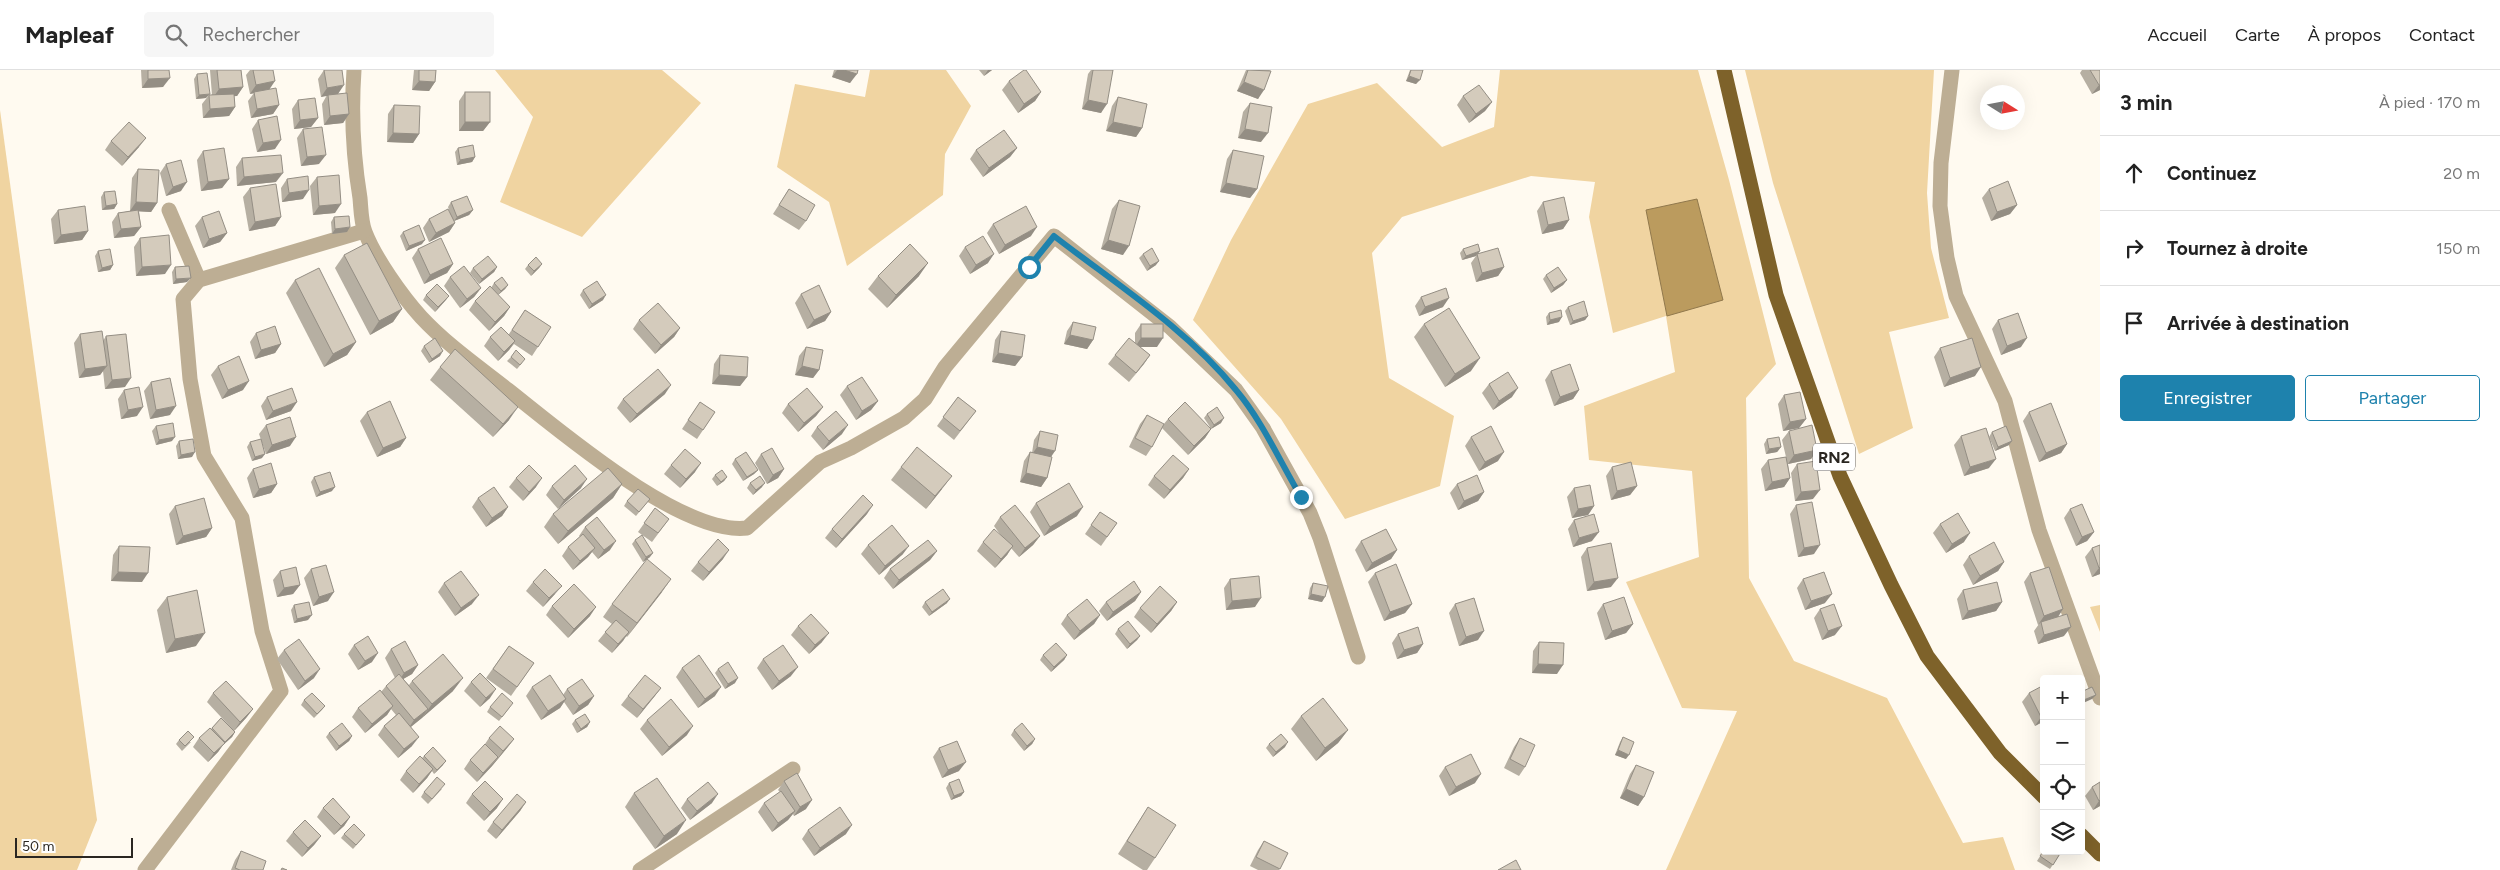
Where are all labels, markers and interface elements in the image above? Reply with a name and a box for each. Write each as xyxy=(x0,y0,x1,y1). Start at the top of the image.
search box xyxy=(144,12,494,57)
text: Mapleaf xyxy=(25,20,114,49)
icon: search xyxy=(162,21,190,49)
text: Rechercher xyxy=(202,23,300,46)
text: Accueil xyxy=(2147,24,2207,46)
text: Carte xyxy=(2235,24,2280,46)
text: À propos xyxy=(2308,24,2381,46)
text: Contact xyxy=(2409,24,2475,46)
north arrow xyxy=(1980,85,2025,130)
text: 3 min xyxy=(2120,90,2172,115)
text: À pied · 170 m xyxy=(2379,93,2480,112)
icon: ahead xyxy=(2120,159,2148,187)
text: Continuez xyxy=(2167,162,2256,185)
text: 20 m xyxy=(2443,164,2480,183)
icon: right xyxy=(2120,234,2148,262)
text: Tournez à droite xyxy=(2167,237,2308,260)
text: 150 m xyxy=(2436,239,2480,258)
route start xyxy=(1018,256,1041,279)
icon: arrive xyxy=(2120,309,2148,337)
text: Arrivée à destination xyxy=(2167,312,2349,335)
button: Enregistrer xyxy=(2120,375,2295,421)
button: Partager xyxy=(2305,375,2480,421)
road number: RN2 xyxy=(1813,444,1855,471)
route end xyxy=(1290,486,1313,509)
map controls xyxy=(2040,675,2085,855)
button: + xyxy=(2040,675,2085,720)
button: − xyxy=(2040,720,2085,765)
button: locate xyxy=(2040,765,2085,810)
button: layers xyxy=(2040,810,2085,855)
scale bar xyxy=(15,835,132,858)
text: 50 m xyxy=(22,838,54,855)

